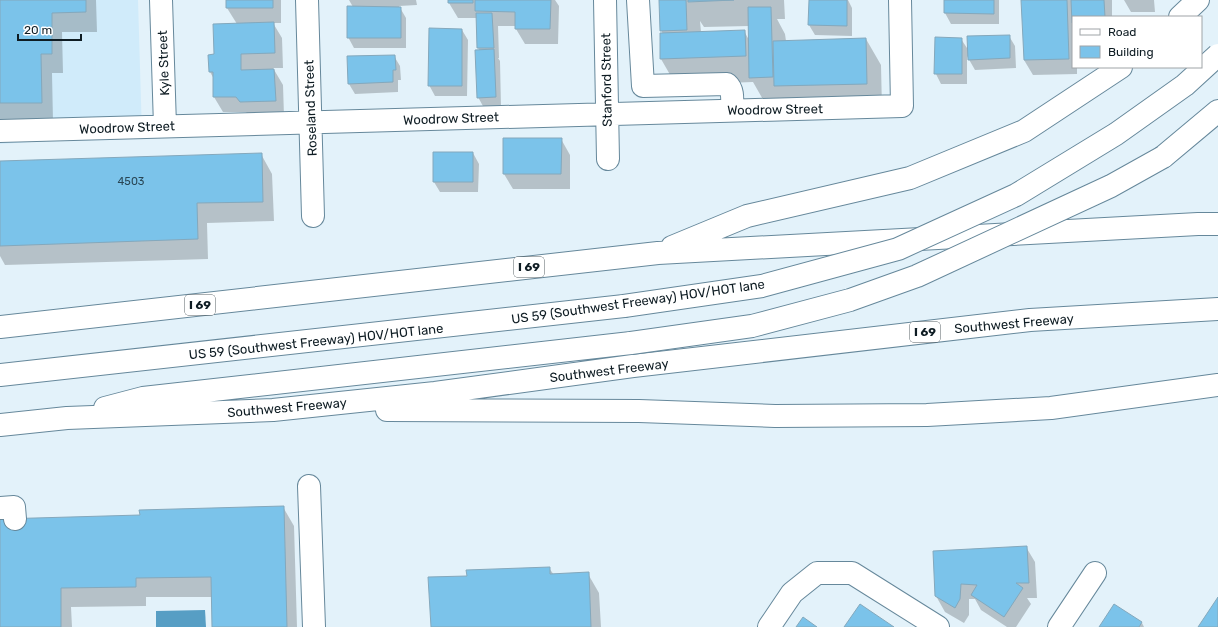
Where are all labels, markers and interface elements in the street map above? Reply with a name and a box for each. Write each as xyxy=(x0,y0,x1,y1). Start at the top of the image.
scale bar xyxy=(18,16,81,42)
legend xyxy=(1072,16,1202,68)
text: 20 m xyxy=(24,23,52,37)
text: Road xyxy=(1108,25,1136,39)
street label: Kyle Street xyxy=(155,30,172,96)
street label: Stanford Street xyxy=(598,33,615,127)
text: Building xyxy=(1108,45,1154,59)
street label: Roseland Street xyxy=(301,59,320,156)
street label: Woodrow Street xyxy=(727,101,823,118)
street label: Woodrow Street xyxy=(403,109,499,128)
street label: Woodrow Street xyxy=(79,118,175,137)
house number: 4503 xyxy=(118,175,145,188)
road number: I 69 xyxy=(514,257,544,277)
street label: US 59 (Southwest Freeway) HOV/HOT lane xyxy=(510,276,766,327)
road number: I 69 xyxy=(185,295,215,315)
street label: Southwest Freeway xyxy=(954,311,1074,336)
street label: US 59 (Southwest Freeway) HOV/HOT lane xyxy=(188,321,444,362)
road number: I 69 xyxy=(910,322,940,342)
street label: Southwest Freeway xyxy=(549,356,669,385)
street label: Southwest Freeway xyxy=(227,395,347,420)

